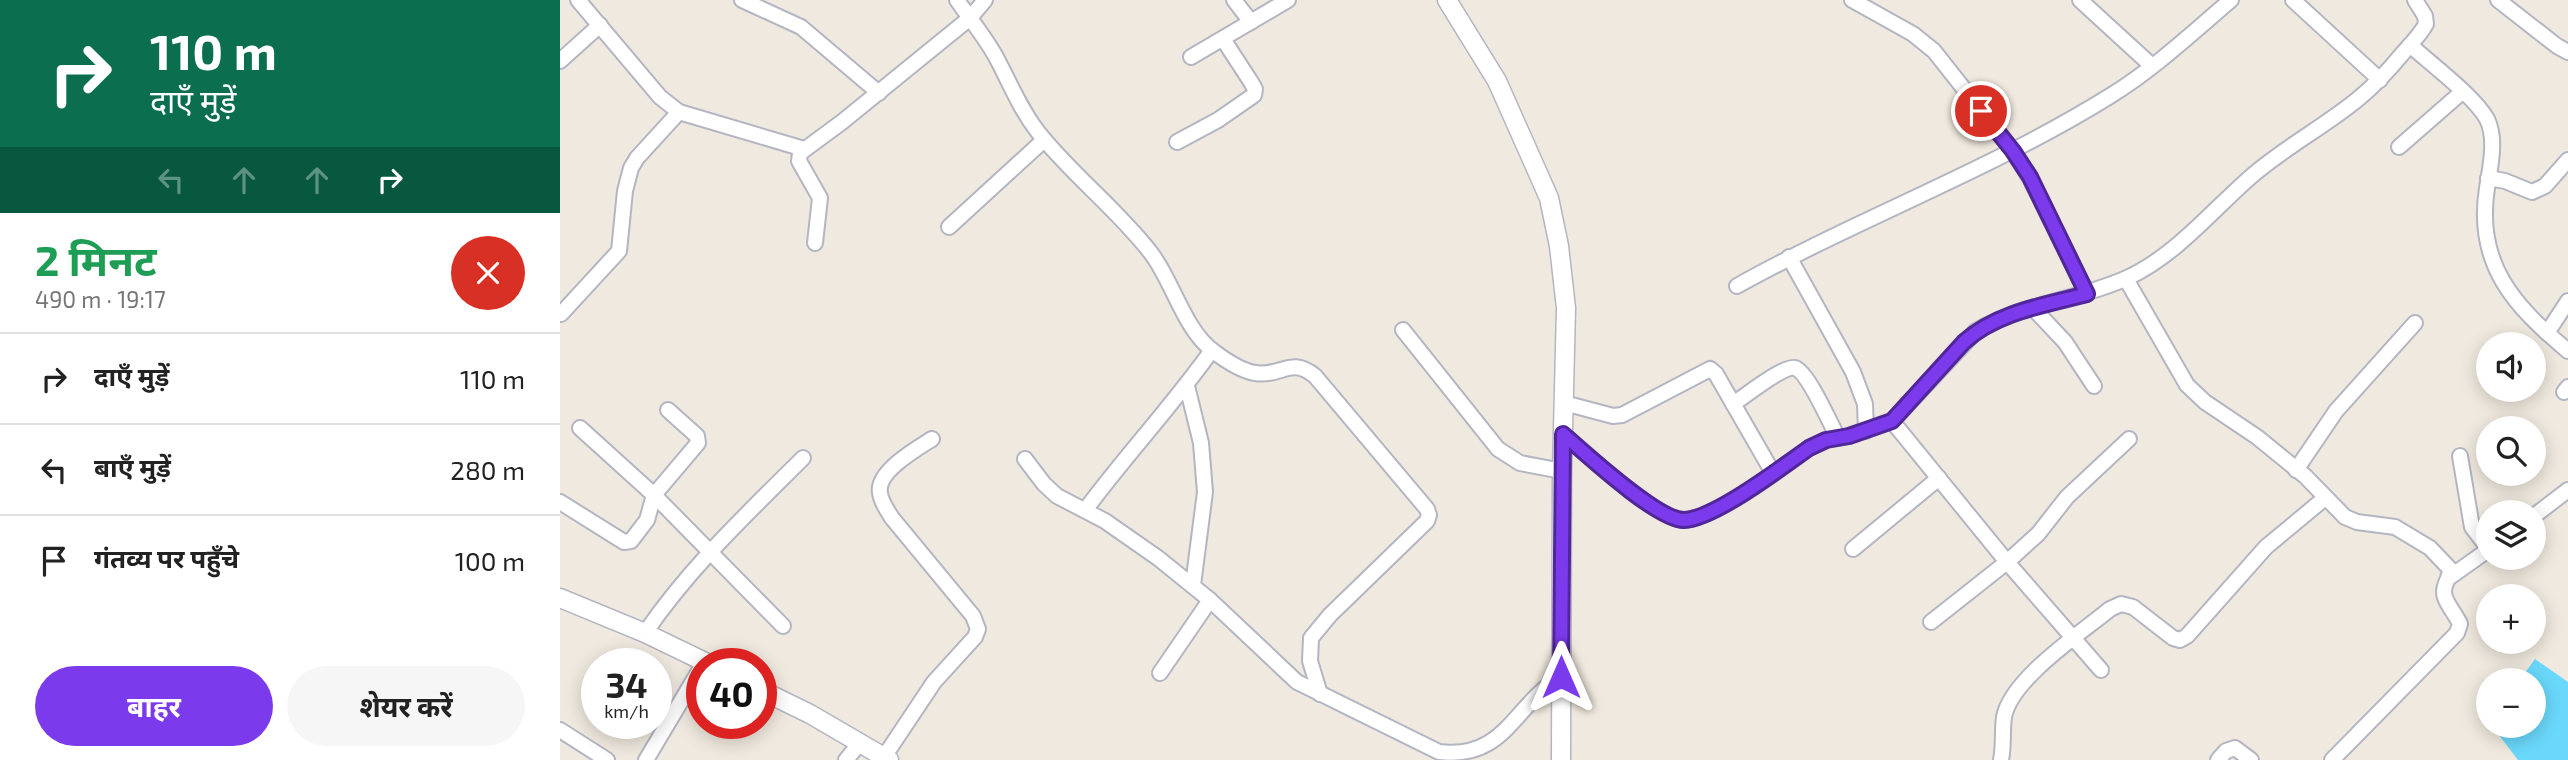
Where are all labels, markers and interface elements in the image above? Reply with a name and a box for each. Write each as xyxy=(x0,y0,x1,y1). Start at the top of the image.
text: 110 m xyxy=(150,21,277,80)
icon: right xyxy=(35,28,126,119)
text: दाएँ मुड़ें xyxy=(150,81,236,119)
pin xyxy=(1951,81,2011,141)
icon: arrive xyxy=(1962,92,2000,130)
icon: left xyxy=(152,161,190,199)
icon: ahead xyxy=(225,161,263,199)
icon: ahead xyxy=(298,161,336,199)
icon: right xyxy=(371,161,409,199)
text: 2 मिनट xyxy=(35,234,157,284)
button: close xyxy=(451,236,525,310)
text: 490 m · 19:17 xyxy=(35,285,166,313)
map controls xyxy=(2476,332,2546,738)
button: sound xyxy=(2476,332,2546,402)
icon: right xyxy=(35,360,73,398)
text: दाएँ मुड़ें xyxy=(94,360,169,391)
text: 110 m xyxy=(460,363,525,394)
button: search xyxy=(2476,416,2546,486)
icon: left xyxy=(35,451,73,489)
text: बाएँ मुड़ें xyxy=(94,451,171,482)
text: 280 m xyxy=(450,454,525,485)
button: layers xyxy=(2476,500,2546,570)
icon: arrive xyxy=(35,542,73,580)
text: गंतव्य पर पहुँचे xyxy=(94,542,239,573)
text: 100 m xyxy=(455,545,525,576)
button: + xyxy=(2476,584,2546,654)
position arrow xyxy=(1524,640,1598,714)
speed limit sign: 40 xyxy=(686,648,777,739)
text: 34 xyxy=(605,663,648,705)
button: बाहर xyxy=(35,666,273,746)
button: शेयर करें xyxy=(287,666,525,746)
button: − xyxy=(2476,668,2546,738)
text: km/h xyxy=(604,700,649,722)

